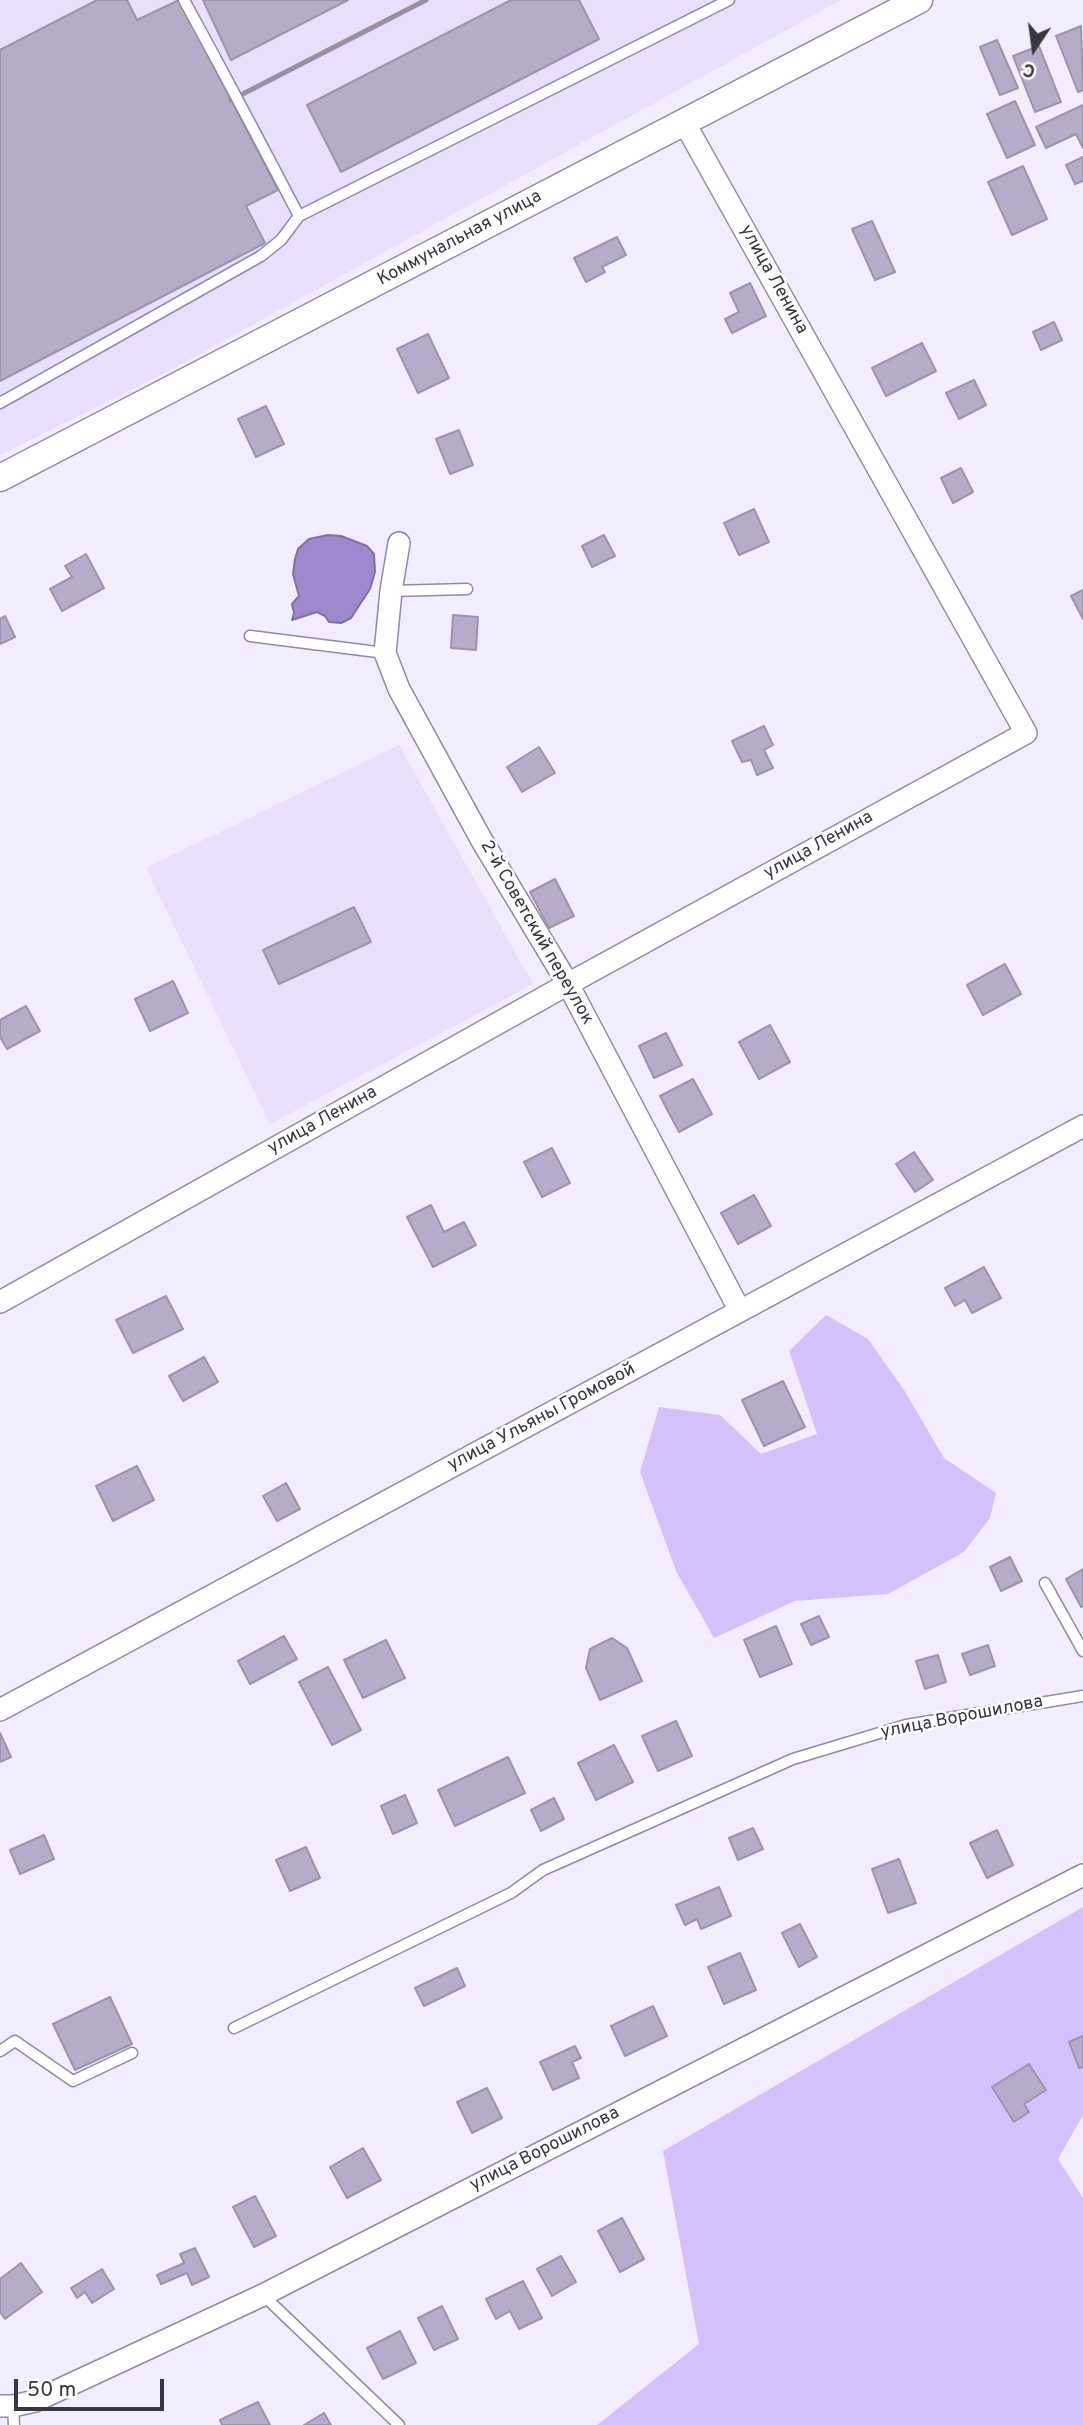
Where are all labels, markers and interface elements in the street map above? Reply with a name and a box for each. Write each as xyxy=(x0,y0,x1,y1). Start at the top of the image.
north arrow xyxy=(999,14,1069,84)
text: С xyxy=(1021,56,1038,83)
street label: Коммунальная улица xyxy=(374,187,546,291)
street label: улица Ленина xyxy=(734,222,812,338)
street label: улица Ленина xyxy=(761,807,877,885)
street label: 2-й Советский переулок xyxy=(474,837,598,1029)
street label: улица Ленина xyxy=(265,1082,381,1160)
street label: улица Ульяны Громовой xyxy=(444,1359,640,1477)
street label: улица Ворошилова xyxy=(879,1692,1045,1744)
street label: улица Ворошилова xyxy=(467,2103,623,2197)
scale bar xyxy=(18,2366,168,2410)
text: 50 m xyxy=(27,2377,76,2404)

